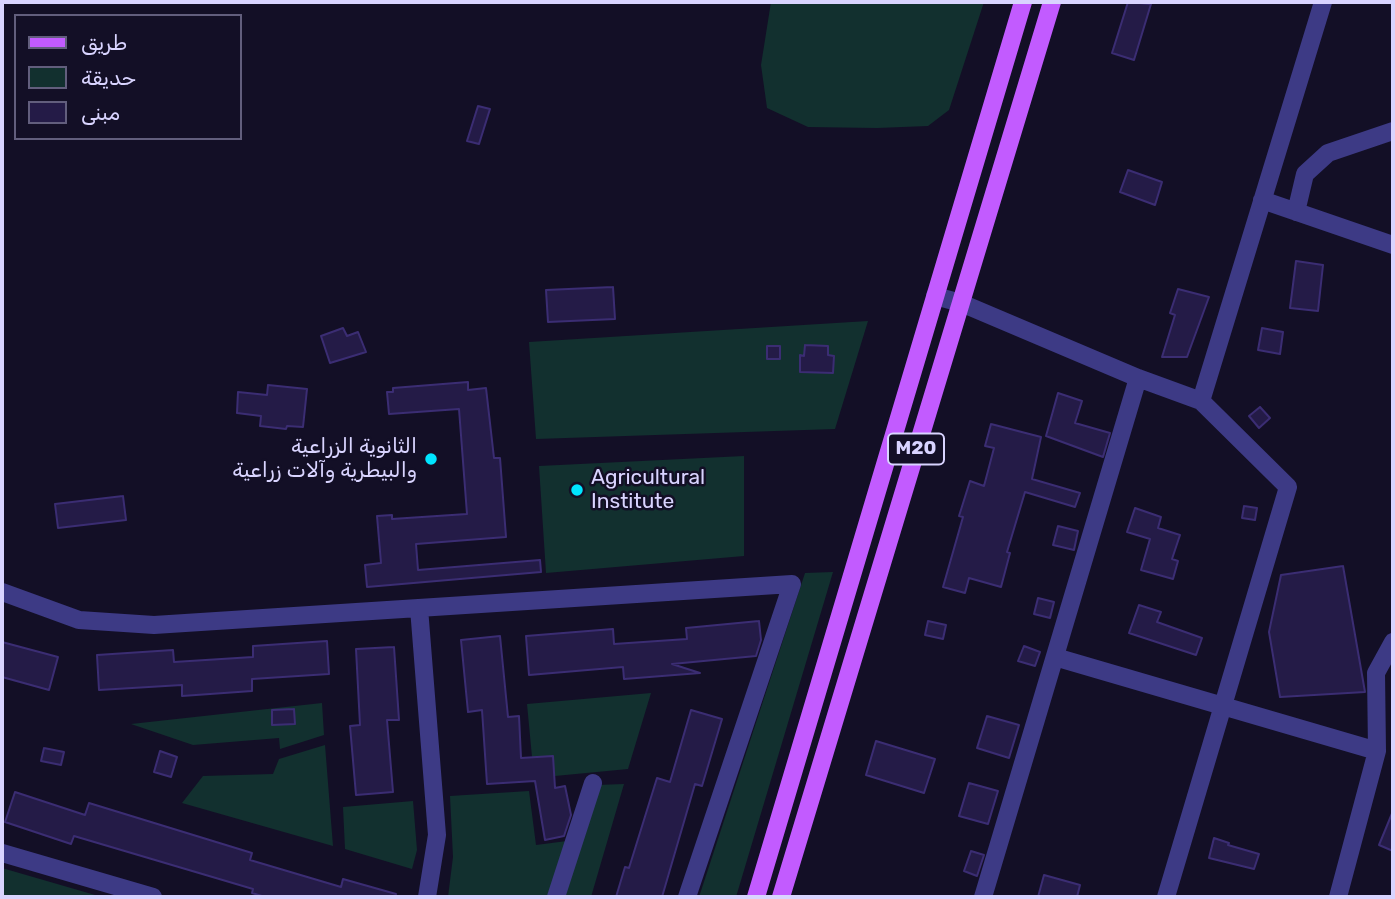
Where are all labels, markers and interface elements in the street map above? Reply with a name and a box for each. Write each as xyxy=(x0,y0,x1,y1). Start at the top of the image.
legend xyxy=(14,14,242,140)
text: طريق xyxy=(81,30,127,55)
text: حديقة xyxy=(81,65,136,90)
text: مبنى xyxy=(81,100,120,125)
road number: M20 xyxy=(888,433,944,464)
place label: الثانوية الزراعية والبيطرية وآلات زراعية xyxy=(232,434,417,484)
marker: الثانوية الزراعية والبيطرية وآلات زراعية xyxy=(423,451,439,467)
place label: Agricultural Institute xyxy=(591,465,705,515)
marker: Agricultural Institute xyxy=(569,482,585,498)

